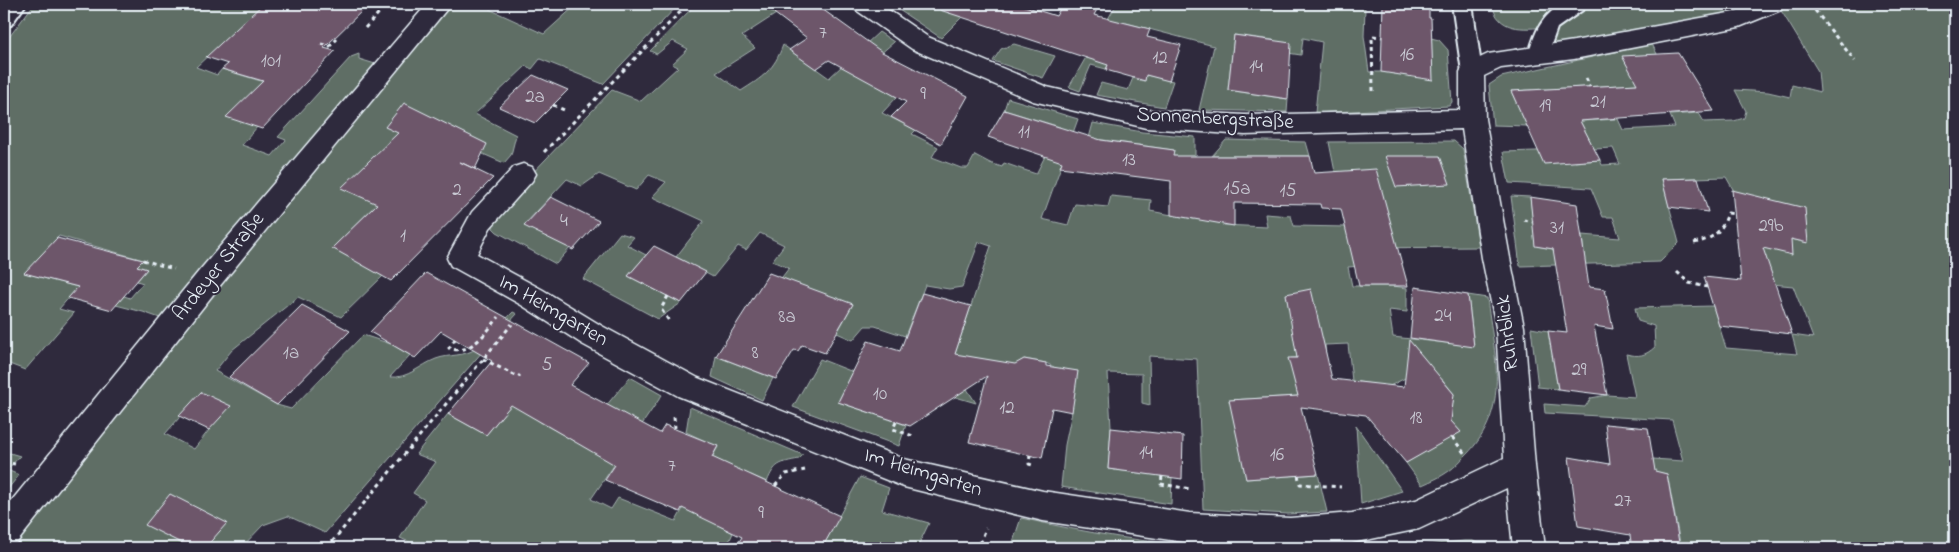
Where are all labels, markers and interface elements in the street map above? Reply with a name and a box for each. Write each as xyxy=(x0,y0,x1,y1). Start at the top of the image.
house number: 7 xyxy=(819,20,827,47)
house number: 16 xyxy=(1400,42,1414,69)
house number: 12 xyxy=(1152,45,1168,72)
house number: 101 xyxy=(261,48,281,75)
house number: 14 xyxy=(1249,54,1263,81)
house number: 9 xyxy=(920,81,926,108)
house number: 2a xyxy=(525,84,545,111)
house number: 21 xyxy=(1590,89,1606,116)
house number: 19 xyxy=(1539,93,1551,120)
street label: Sonnenbergstraße xyxy=(1136,100,1295,140)
house number: 11 xyxy=(1018,119,1030,146)
house number: 13 xyxy=(1122,147,1136,174)
house number: 15a xyxy=(1223,176,1251,203)
house number: 2 xyxy=(452,177,462,204)
house number: 15 xyxy=(1280,178,1297,205)
street label: Ardeyer Straße xyxy=(166,206,274,329)
house number: 4 xyxy=(560,208,568,235)
house number: 29b xyxy=(1758,213,1784,240)
house number: 31 xyxy=(1550,215,1564,242)
house number: 1 xyxy=(400,223,406,250)
street label: Im Heimgarten xyxy=(492,267,613,356)
street label: Ruhrblick xyxy=(1488,292,1528,373)
house number: 24 xyxy=(1434,303,1452,330)
house number: 8a xyxy=(778,304,796,331)
house number: 1a xyxy=(283,340,299,367)
house number: 8 xyxy=(751,340,759,367)
house number: 5 xyxy=(542,352,553,379)
house number: 29 xyxy=(1571,357,1587,384)
house number: 10 xyxy=(873,381,887,408)
house number: 12 xyxy=(999,395,1015,422)
house number: 18 xyxy=(1409,405,1423,432)
house number: 14 xyxy=(1139,440,1153,467)
street label: Im Heimgarten xyxy=(860,441,986,507)
house number: 16 xyxy=(1270,442,1284,469)
house number: 7 xyxy=(668,453,676,480)
house number: 27 xyxy=(1614,488,1632,515)
house number: 9 xyxy=(758,500,764,527)

